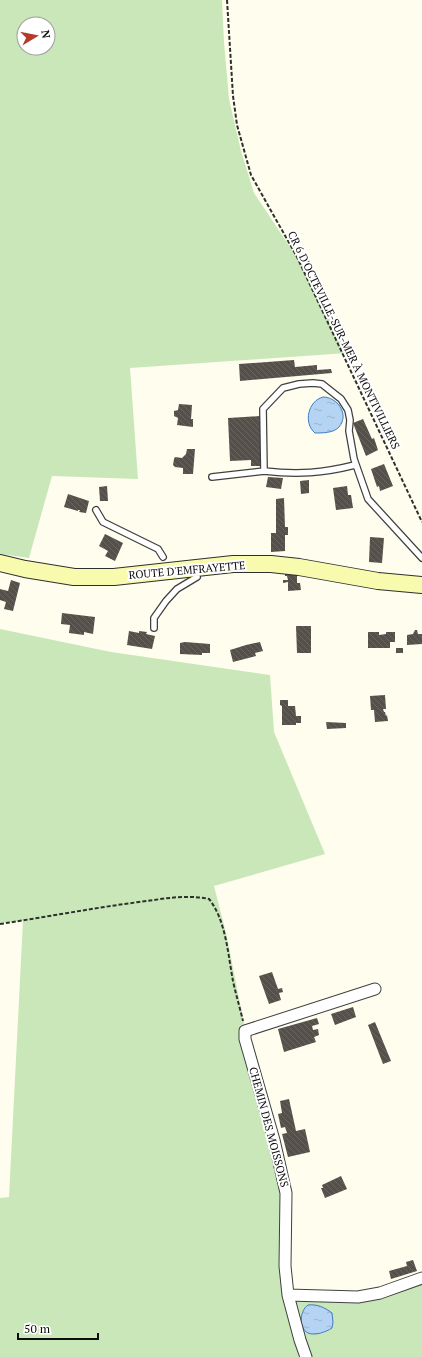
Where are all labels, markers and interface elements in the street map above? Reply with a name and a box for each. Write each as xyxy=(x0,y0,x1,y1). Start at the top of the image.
north arrow xyxy=(16,16,56,56)
text: N xyxy=(38,29,54,40)
street label: CR 6 D'OCTEVILLE-SUR-MER À MONTIVILLIERS xyxy=(285,229,403,451)
street label: ROUTE D'EMFRAYETTE xyxy=(128,558,246,582)
street label: CHEMIN DES MOISSONS xyxy=(246,1065,292,1189)
scale bar xyxy=(18,1315,98,1341)
text: 50 m xyxy=(24,1321,51,1336)

